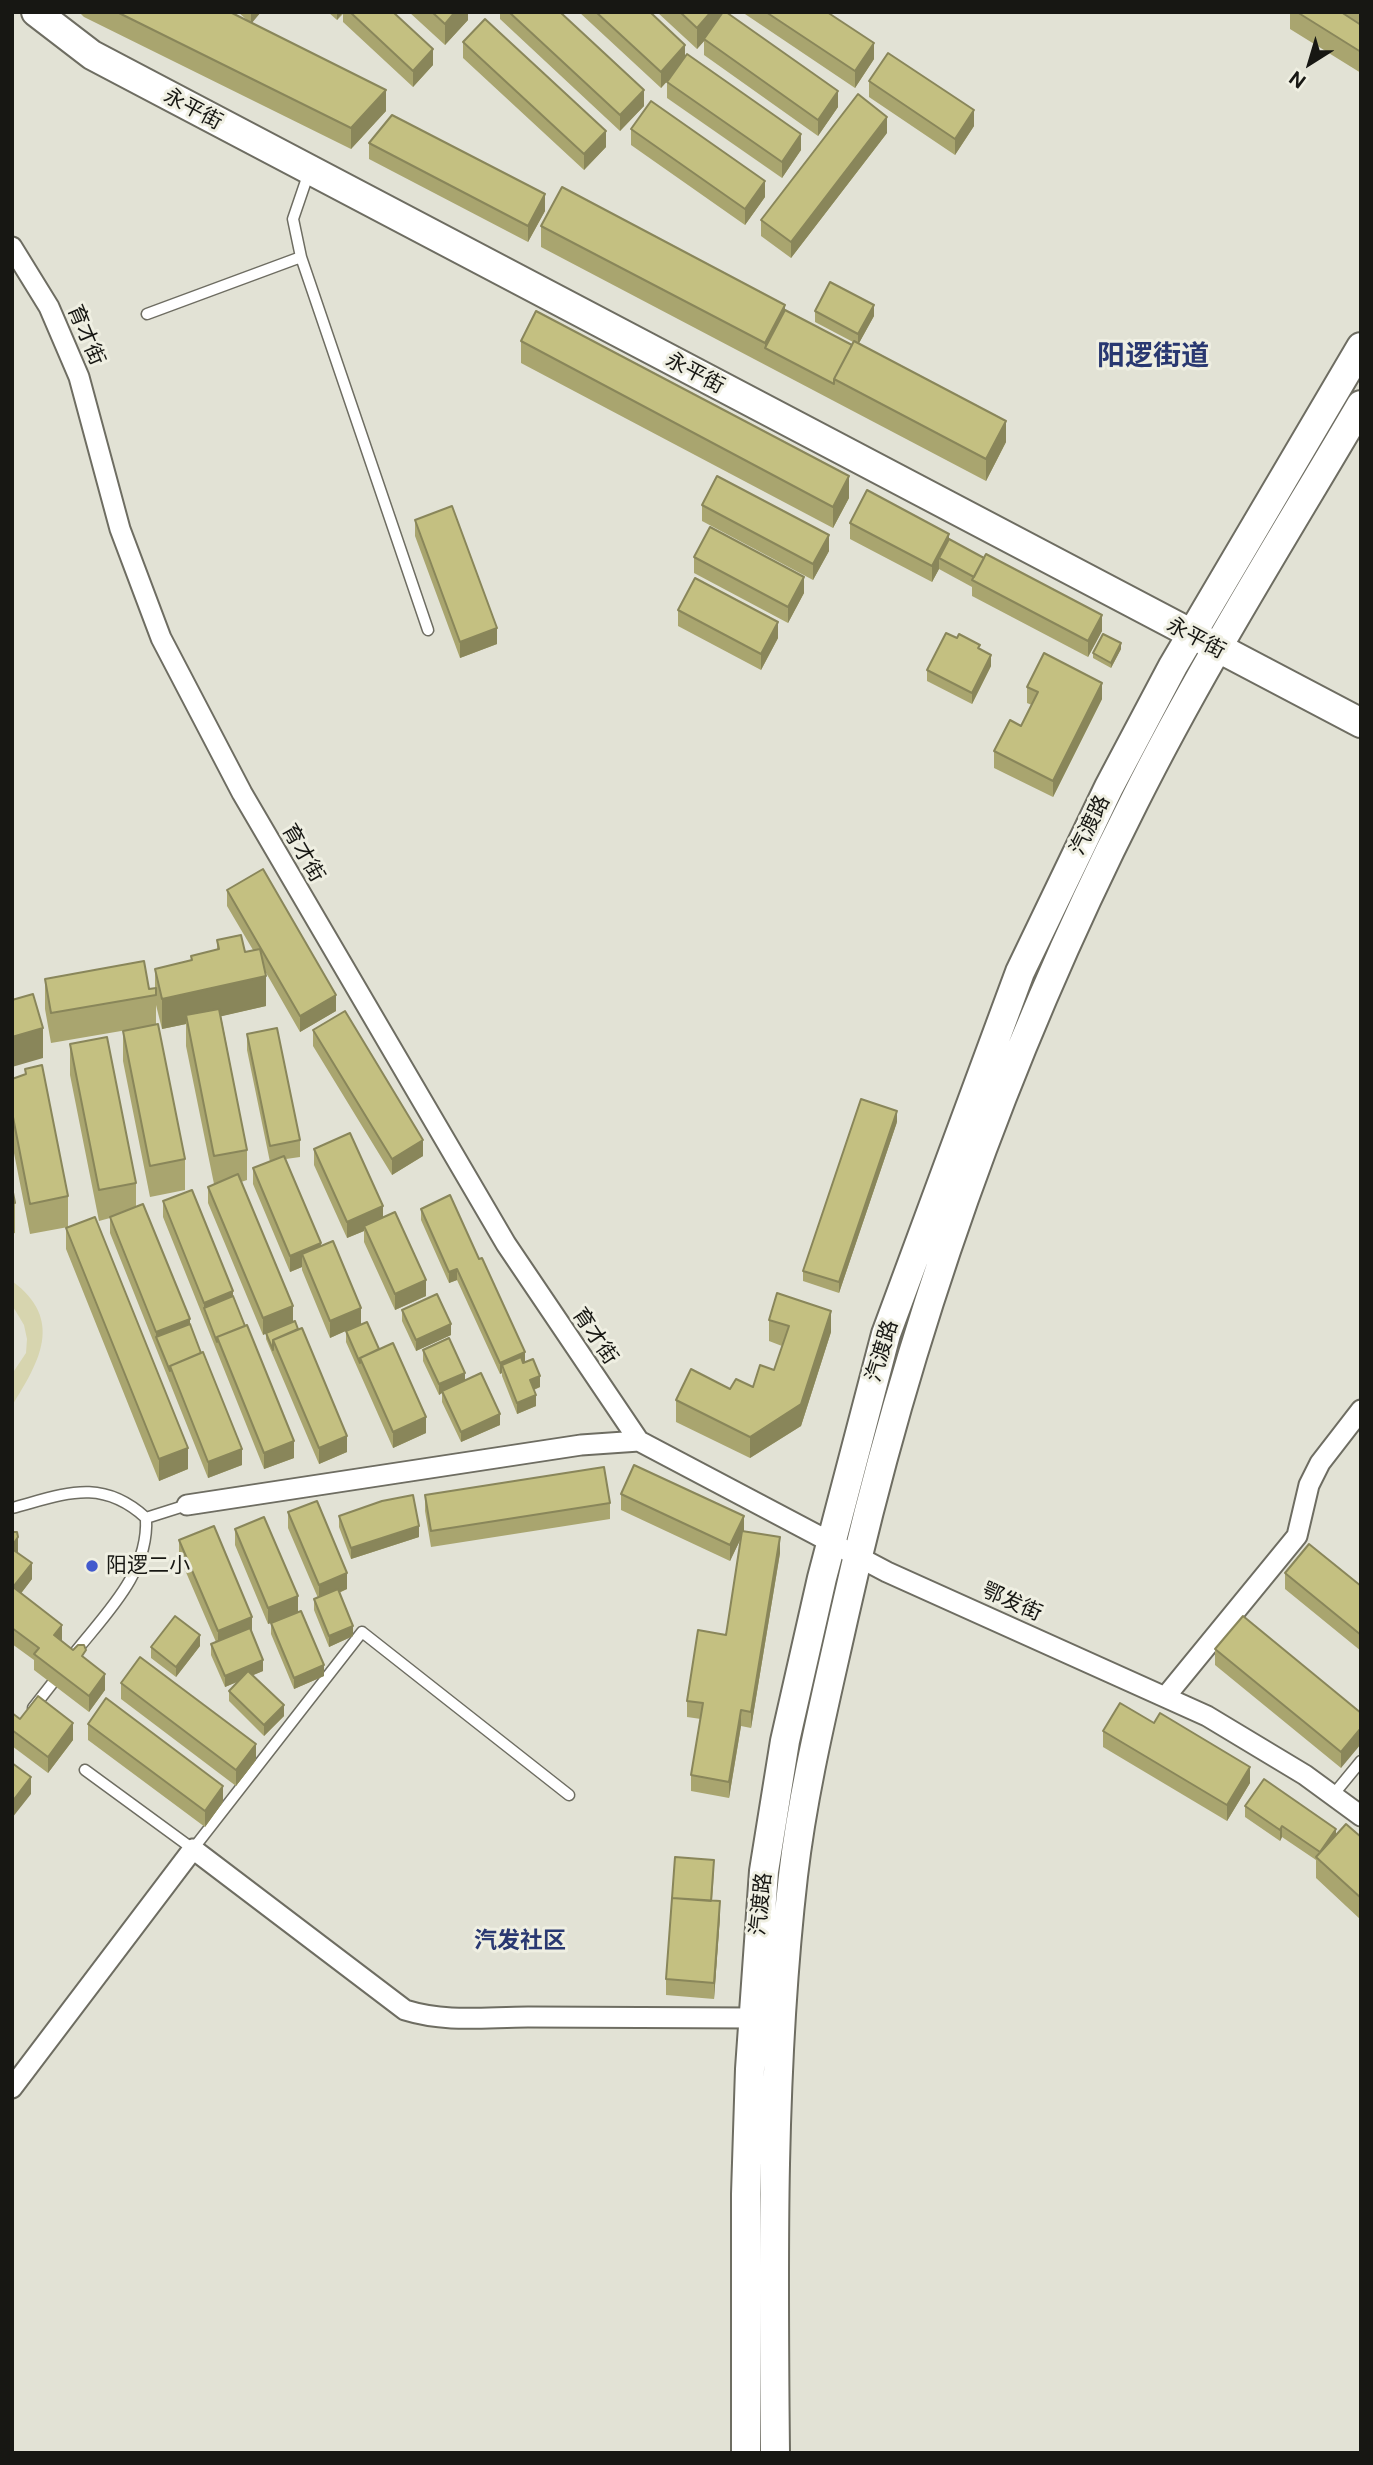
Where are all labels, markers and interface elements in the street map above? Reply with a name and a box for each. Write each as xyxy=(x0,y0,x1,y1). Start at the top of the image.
north arrow xyxy=(1275,28,1345,98)
text: N xyxy=(1285,67,1310,93)
street label: 永平街 xyxy=(159,83,227,135)
street label: 育才街 xyxy=(62,301,110,369)
district label: 阳逻街道 xyxy=(1097,339,1209,373)
street label: 永平街 xyxy=(661,347,729,399)
street label: 永平街 xyxy=(1162,612,1230,664)
street label: 汽渡路 xyxy=(1065,791,1115,859)
street label: 育才街 xyxy=(276,819,330,887)
street label: 育才街 xyxy=(567,1303,623,1369)
street label: 汽渡路 xyxy=(861,1317,903,1385)
place label: 阳逻二小 xyxy=(106,1553,190,1579)
marker: 阳逻二小 xyxy=(84,1558,100,1574)
street label: 鄂发街 xyxy=(978,1578,1046,1626)
street label: 汽渡路 xyxy=(745,1871,777,1937)
district label: 汽发社区 xyxy=(474,1927,566,1955)

